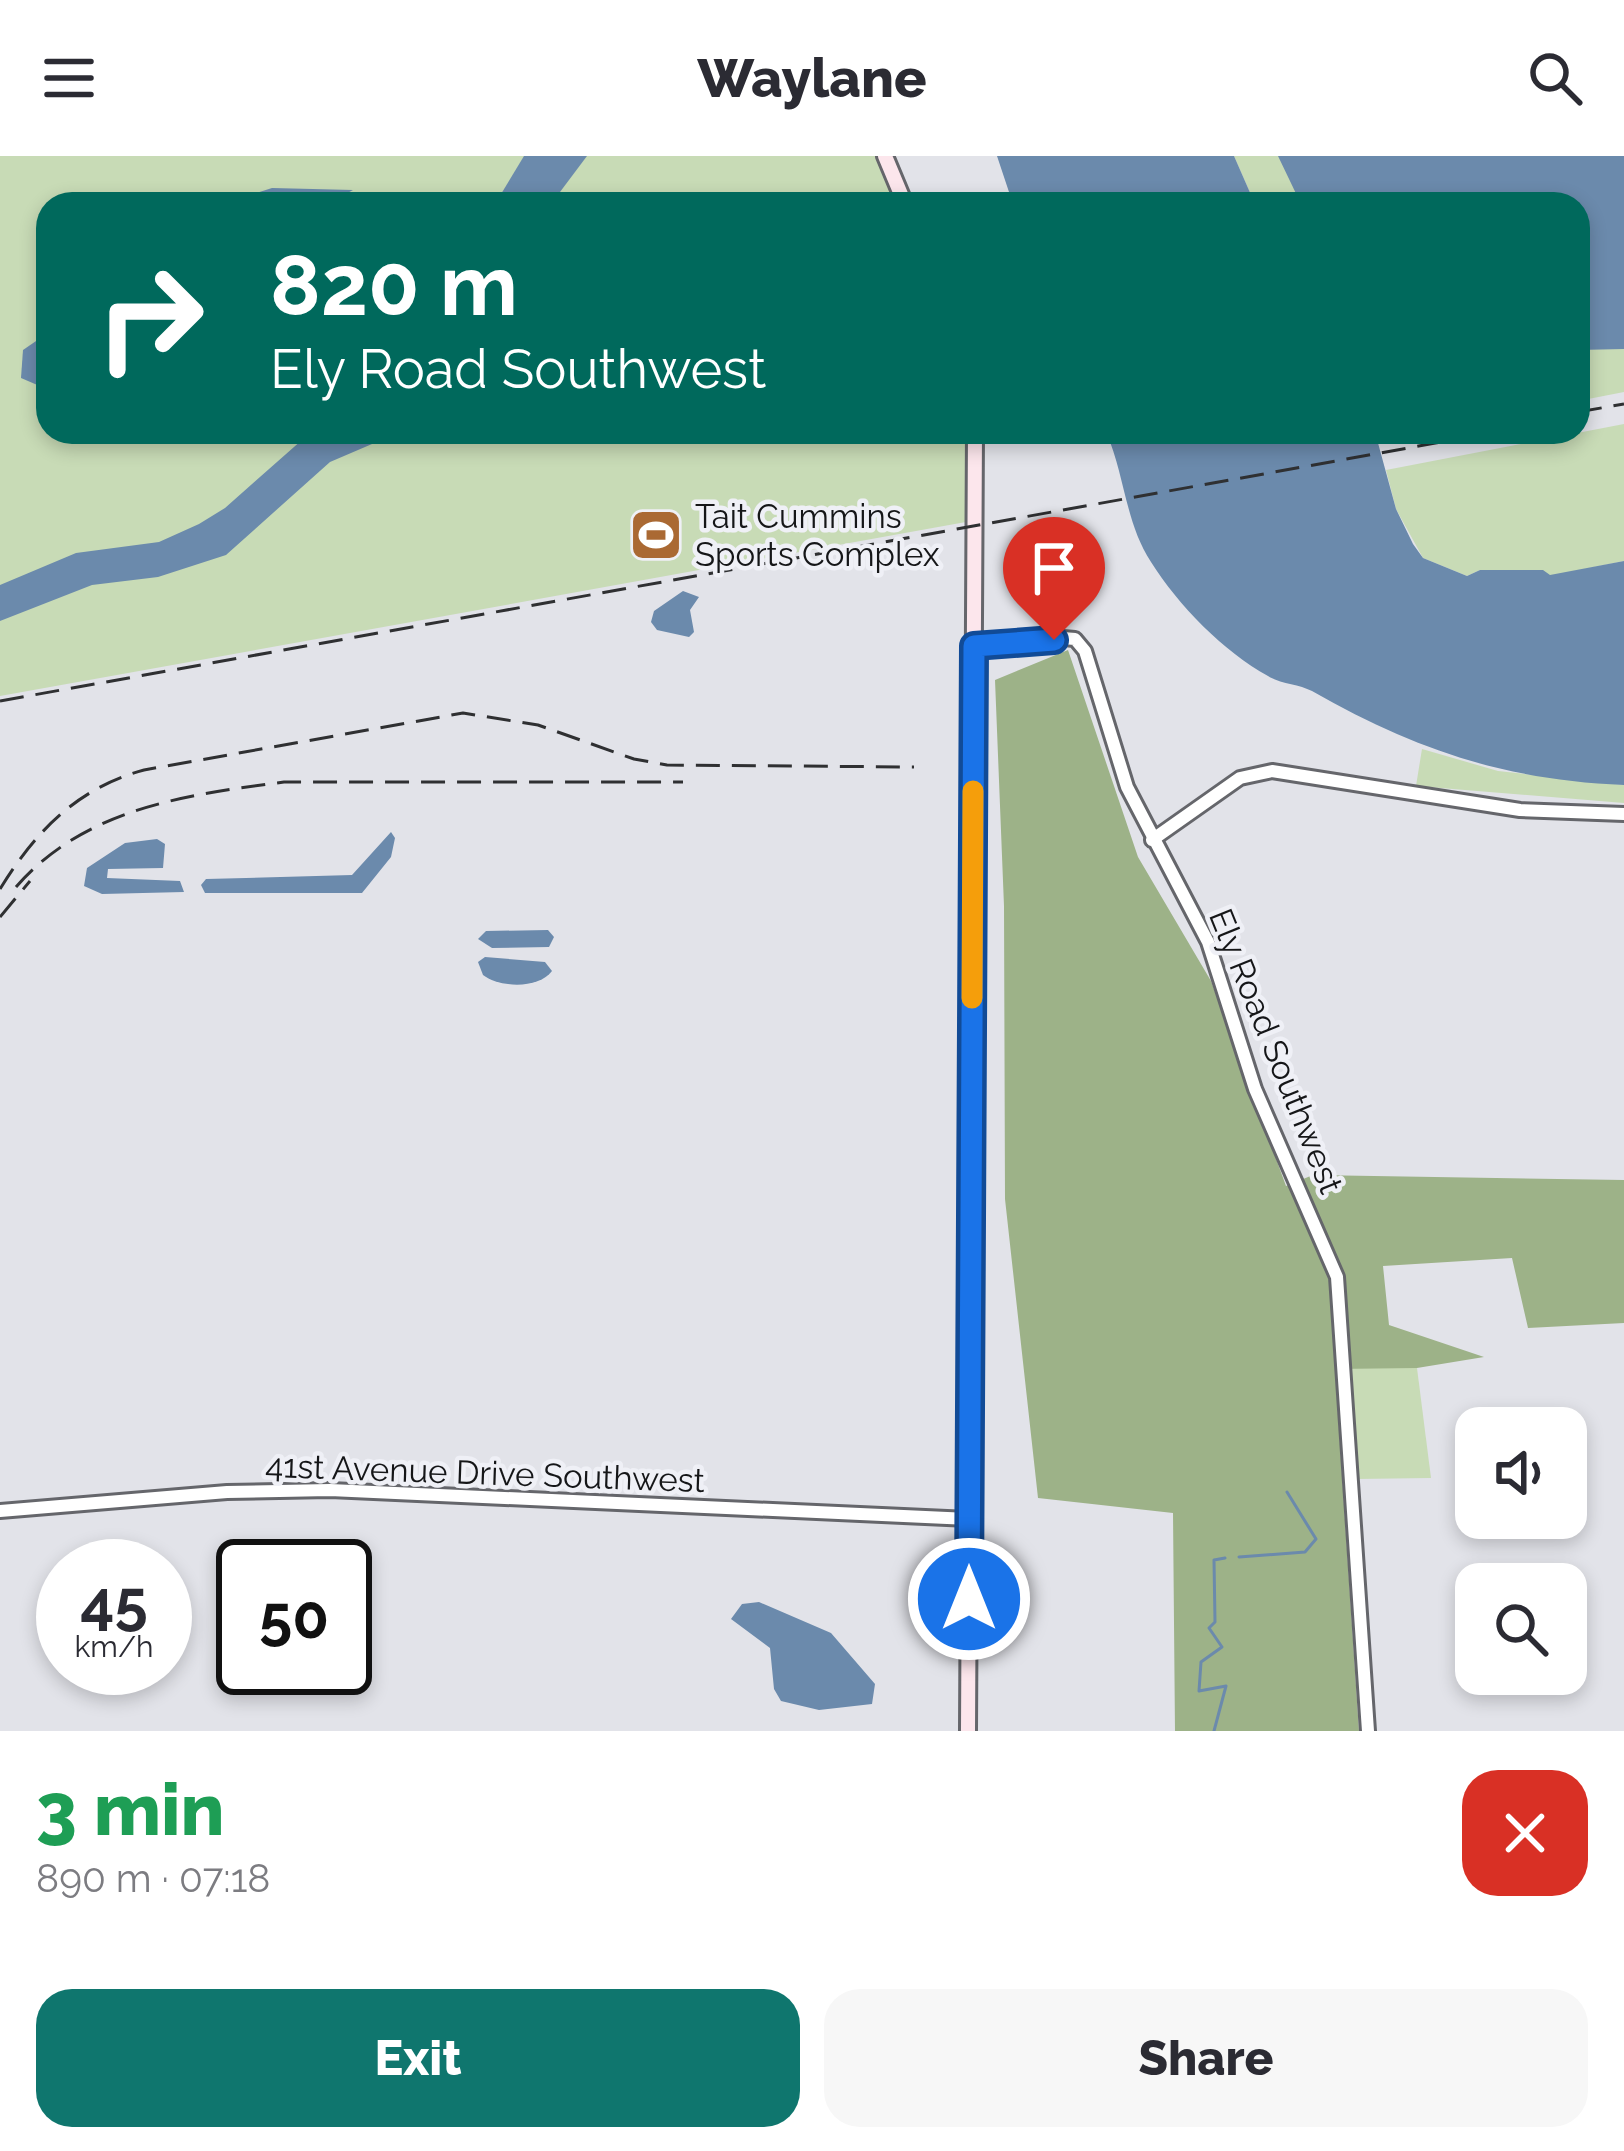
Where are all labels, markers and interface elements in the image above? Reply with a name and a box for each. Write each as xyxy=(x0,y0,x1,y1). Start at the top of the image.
icon: menu xyxy=(36,45,102,111)
icon: search xyxy=(1522,45,1588,111)
text: Waylane xyxy=(697,46,927,110)
text: 820 m xyxy=(270,236,518,335)
icon: right xyxy=(72,240,228,396)
text: Ely Road Southwest xyxy=(270,337,766,401)
place label: Tait Cummins Sports Complex xyxy=(695,497,940,574)
sports icon: Tait Cummins Sports Complex xyxy=(628,507,684,563)
pin xyxy=(1003,517,1105,640)
icon: arrive xyxy=(1021,535,1087,601)
street label: Ely Road Southwest xyxy=(1201,903,1351,1199)
map controls xyxy=(1455,1407,1587,1695)
button: sound xyxy=(1455,1407,1587,1539)
street label: 41st Avenue Drive Southwest xyxy=(265,1446,705,1500)
position arrow xyxy=(906,1536,1032,1662)
speed limit sign: 50 xyxy=(216,1539,372,1695)
button: search xyxy=(1455,1563,1587,1695)
text: 45 xyxy=(80,1567,148,1637)
text: km/h xyxy=(74,1629,154,1664)
text: 3 min xyxy=(36,1767,225,1852)
button: close xyxy=(1462,1770,1588,1896)
text: 890 m · 07:18 xyxy=(36,1855,271,1901)
button: Exit xyxy=(36,1989,800,2127)
button: Share xyxy=(824,1989,1588,2127)

